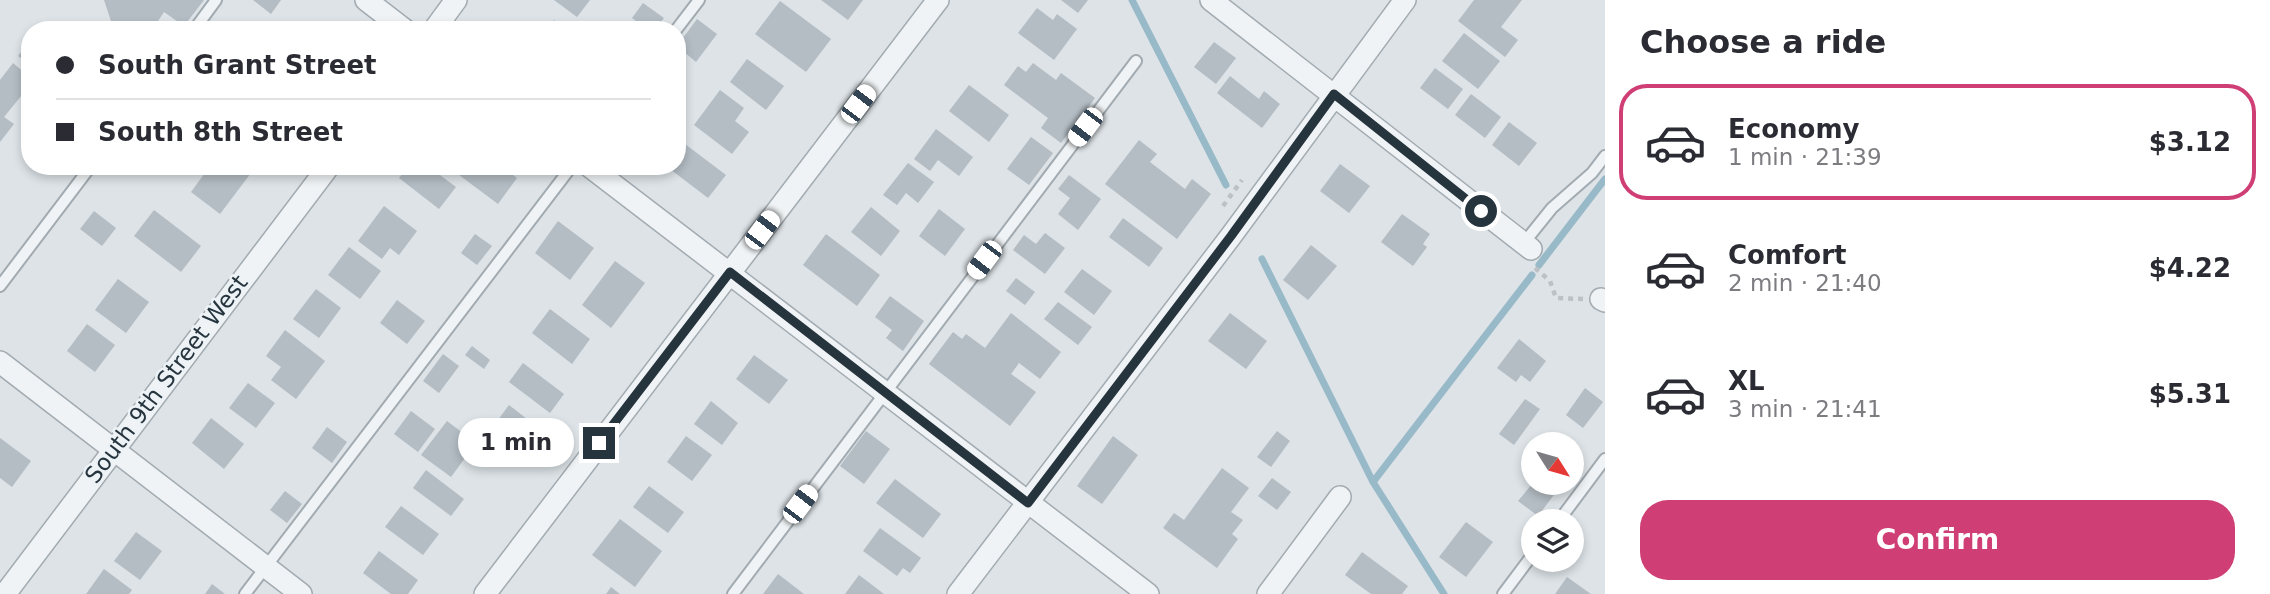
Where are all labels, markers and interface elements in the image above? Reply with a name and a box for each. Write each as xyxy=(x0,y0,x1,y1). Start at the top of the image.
text: Choose a ride xyxy=(1640,23,1886,61)
text: South Grant Street xyxy=(98,50,376,80)
car xyxy=(837,81,880,127)
car xyxy=(1064,104,1107,150)
icon: car xyxy=(1644,111,1707,174)
text: Economy xyxy=(1728,114,1859,144)
text: South 8th Street xyxy=(98,117,343,147)
text: $3.12 xyxy=(2149,127,2231,157)
text: 1 min · 21:39 xyxy=(1728,144,1882,170)
route start xyxy=(1465,195,1497,227)
car xyxy=(741,207,784,253)
car xyxy=(963,237,1006,283)
icon: car xyxy=(1644,237,1707,300)
text: Comfort xyxy=(1728,240,1846,270)
text: $4.22 xyxy=(2149,253,2231,283)
street label: South 9th Street West xyxy=(79,270,253,488)
text: 2 min · 21:40 xyxy=(1728,270,1882,296)
icon: car xyxy=(1644,363,1707,426)
text: XL xyxy=(1728,366,1765,396)
text: $5.31 xyxy=(2149,379,2231,409)
text: 3 min · 21:41 xyxy=(1728,396,1882,422)
callout: 1 min xyxy=(459,418,574,467)
route end xyxy=(583,427,615,459)
text: 1 min xyxy=(480,429,552,455)
north arrow xyxy=(1521,432,1584,495)
map controls xyxy=(1521,432,1584,572)
car xyxy=(779,481,822,527)
button: Confirm xyxy=(1640,500,2235,580)
button: layers xyxy=(1521,509,1584,572)

